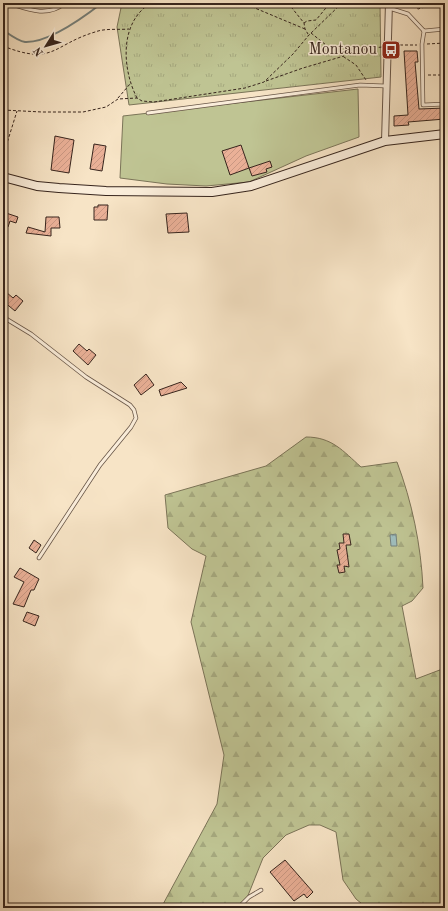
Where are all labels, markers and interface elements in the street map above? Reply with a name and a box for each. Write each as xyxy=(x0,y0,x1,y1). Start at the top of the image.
north arrow xyxy=(26,26,66,66)
bus stop icon: Montanou xyxy=(380,39,402,61)
place label: Montanou xyxy=(308,42,377,58)
text: N xyxy=(32,44,46,58)

